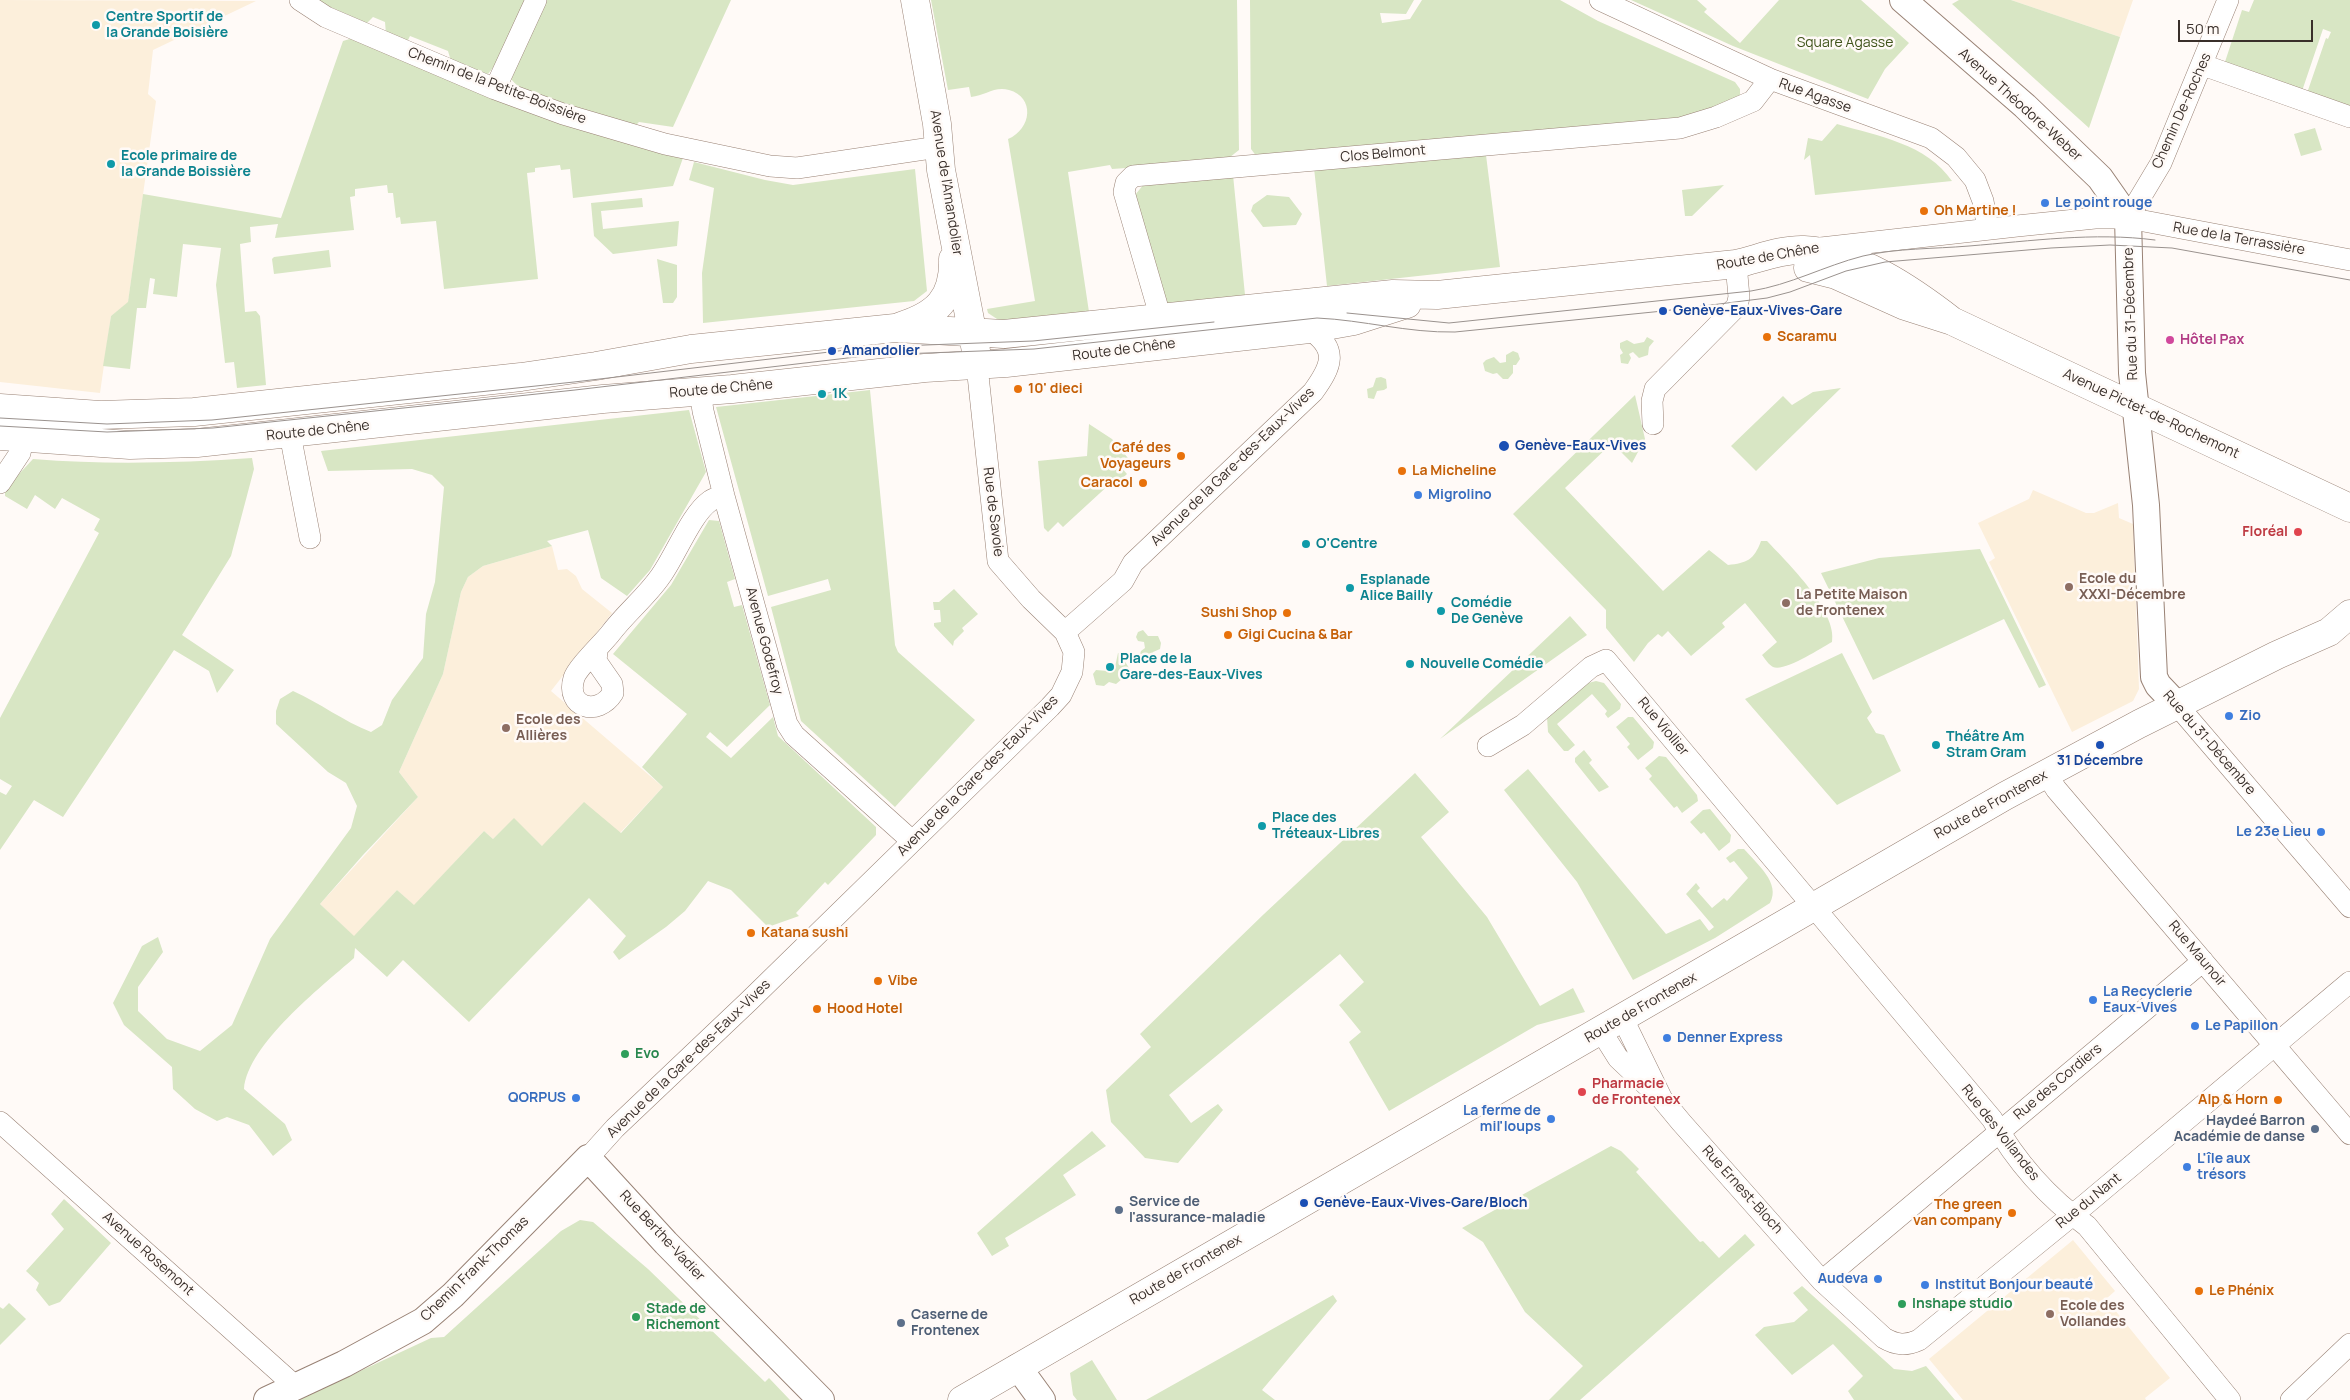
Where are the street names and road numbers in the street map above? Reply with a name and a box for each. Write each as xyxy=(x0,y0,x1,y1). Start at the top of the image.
street label: Chemin de la Petite-Boissière xyxy=(405,44,589,128)
street label: Avenue Théodore-Weber xyxy=(1955,45,2085,165)
street label: Chemin De-Roches xyxy=(2149,51,2215,171)
street label: Rue Agasse xyxy=(1776,75,1854,117)
street label: Avenue de l'Amandolier xyxy=(926,109,966,257)
street label: Clos Belmont xyxy=(1340,142,1426,166)
street label: Rue de la Terrassière xyxy=(2172,219,2306,259)
street label: Route de Chêne xyxy=(1715,240,1821,274)
street label: Rue du 31-Décembre xyxy=(2120,247,2142,381)
street label: Route de Chêne xyxy=(1071,335,1177,365)
street label: Avenue Pictet-de-Rochemont xyxy=(2060,366,2242,462)
street label: Route de Chêne xyxy=(669,376,773,402)
street label: Avenue de la Gare-des-Eaux-Vives xyxy=(1148,384,1318,550)
street label: Route de Chêne xyxy=(266,417,370,445)
street label: Rue de Savoie xyxy=(979,466,1007,558)
street label: Avenue Godefroy xyxy=(742,585,786,697)
street label: Rue du 31-Décembre xyxy=(2159,687,2259,799)
street label: Avenue de la Gare-des-Eaux-Vives xyxy=(894,692,1062,860)
street label: Rue Viollier xyxy=(1634,694,1692,760)
street label: Route de Frontenex xyxy=(1932,767,2050,843)
street label: Rue Maunoir xyxy=(2165,918,2229,990)
street label: Route de Frontenex xyxy=(1582,969,1700,1047)
street label: Avenue de la Gare-des-Eaux-Vives xyxy=(604,976,774,1142)
street label: Rue des Cordiers xyxy=(2011,1040,2105,1124)
street label: Rue des Vollandes xyxy=(1957,1082,2043,1184)
street label: Rue Ernest-Bloch xyxy=(1698,1143,1786,1237)
street label: Rue du Nant xyxy=(2053,1170,2125,1232)
street label: Rue Berthe-Vadier xyxy=(616,1187,708,1285)
street label: Avenue Rosemont xyxy=(99,1209,197,1299)
street label: Chemin Frank-Thomas xyxy=(417,1213,533,1325)
street label: Route de Frontenex xyxy=(1127,1231,1245,1309)

